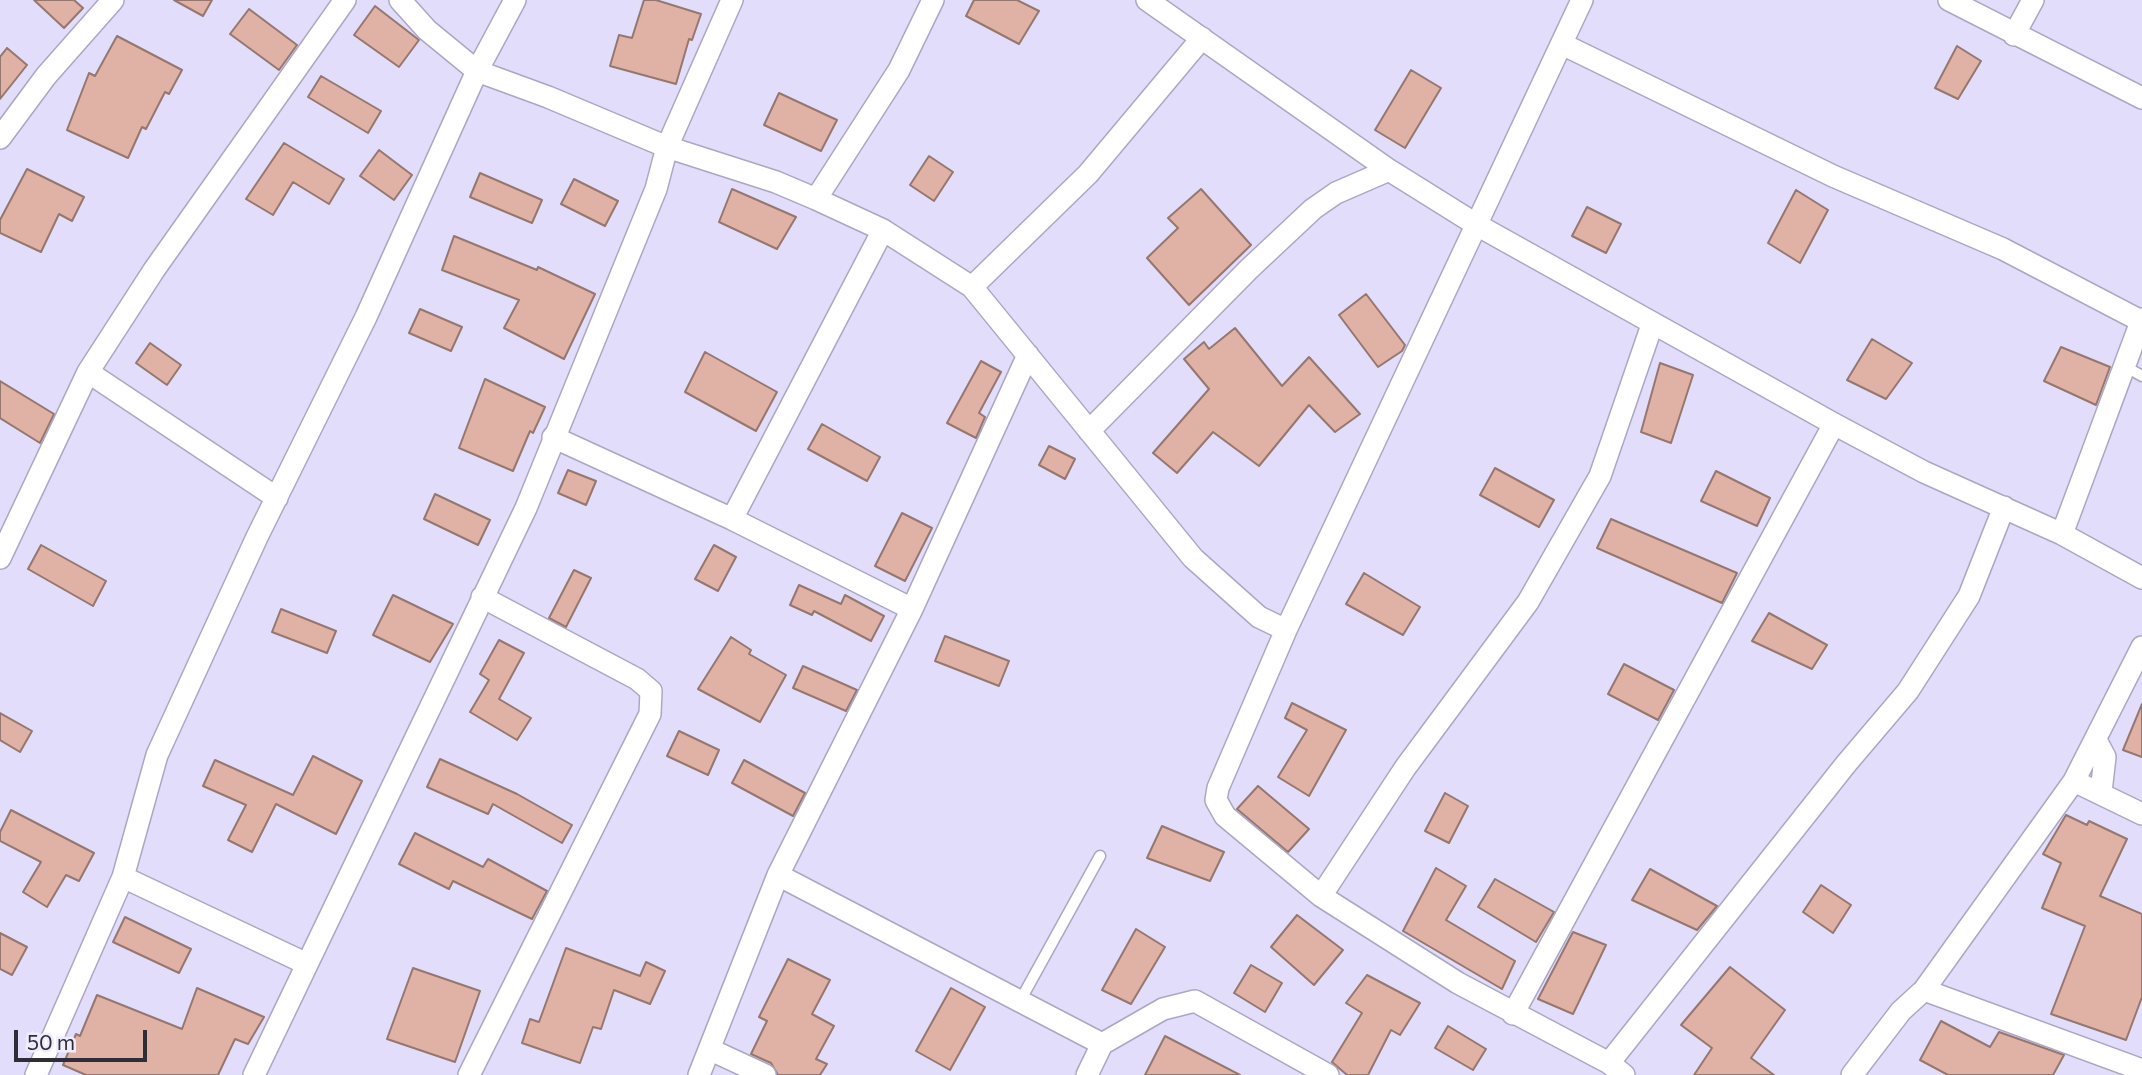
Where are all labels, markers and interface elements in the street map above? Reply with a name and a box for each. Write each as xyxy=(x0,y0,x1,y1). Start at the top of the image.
scale bar xyxy=(18,1016,150,1060)
text: 50 m xyxy=(27,1029,75,1054)

